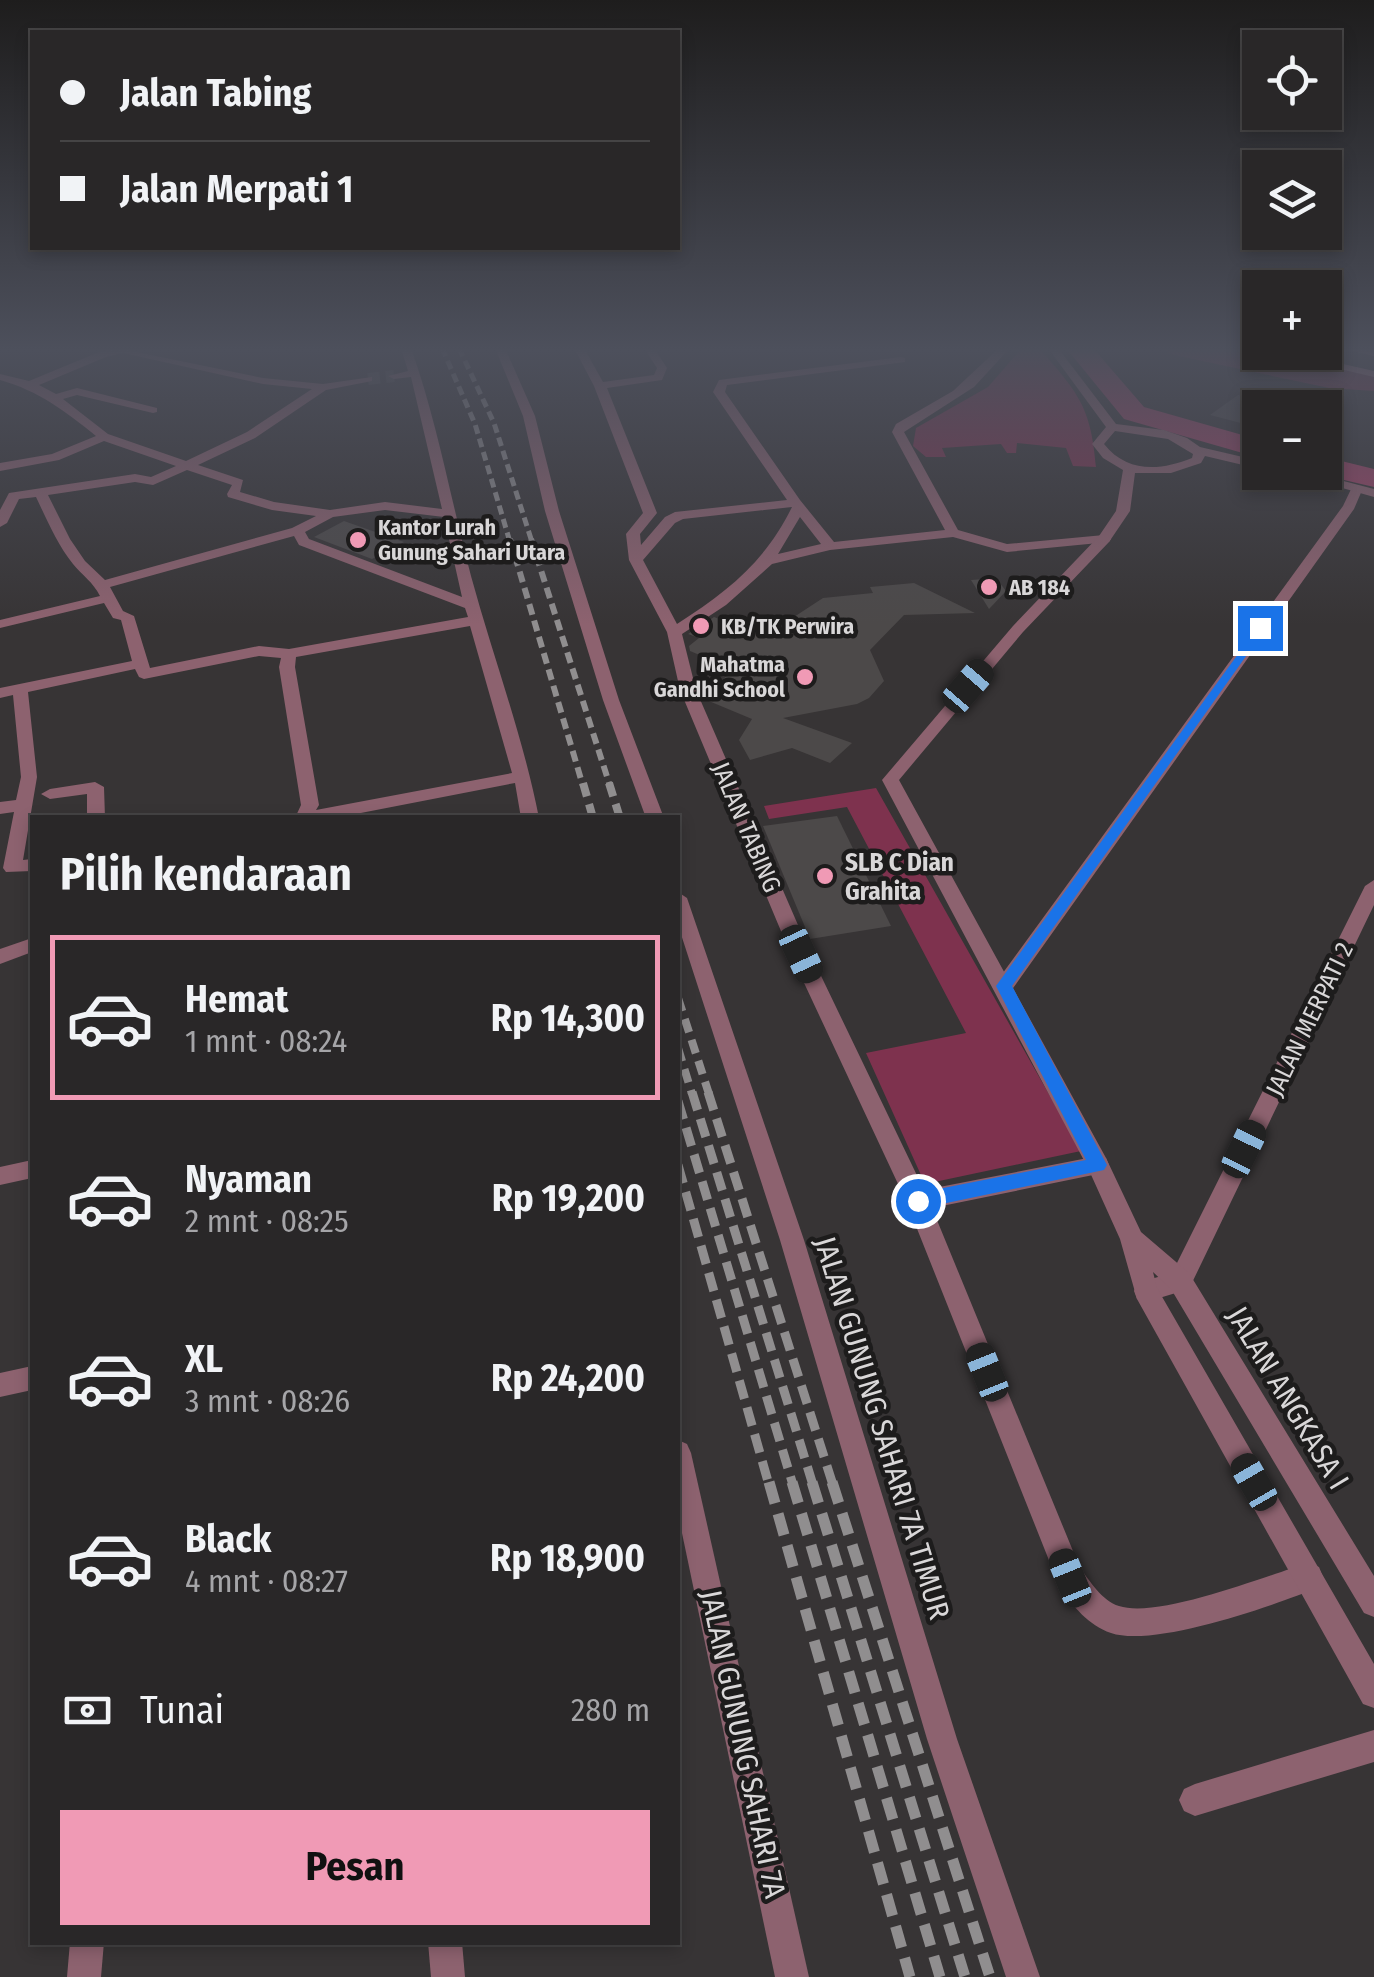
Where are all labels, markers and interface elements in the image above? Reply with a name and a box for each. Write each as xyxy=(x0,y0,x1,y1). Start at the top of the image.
map controls xyxy=(1242,30,1342,490)
button: locate xyxy=(1242,30,1342,130)
text: Jalan Tabing xyxy=(120,70,311,116)
button: layers xyxy=(1242,150,1342,250)
text: Jalan Merpati 1 xyxy=(120,166,353,212)
button: + xyxy=(1242,270,1342,370)
button: − xyxy=(1242,390,1342,490)
place label: Kantor Lurah Gunung Sahari Utara xyxy=(378,514,565,566)
marker: Kantor Lurah Gunung Sahari Utara xyxy=(347,529,369,551)
place label: AB 184 xyxy=(1008,574,1070,601)
marker: AB 184 xyxy=(978,576,1000,598)
route end xyxy=(1238,606,1283,651)
place label: KB/TK Perwira xyxy=(721,613,854,640)
marker: KB/TK Perwira xyxy=(690,615,712,637)
place label: Mahatma Gandhi School xyxy=(654,651,786,703)
car xyxy=(937,654,999,718)
marker: Mahatma Gandhi School xyxy=(794,666,816,688)
street label: JALAN TABING xyxy=(705,758,787,897)
text: Pilih kendaraan xyxy=(60,848,352,902)
place label: SLB C Dian Grahita xyxy=(845,848,954,907)
marker: SLB C Dian Grahita xyxy=(814,865,836,887)
car xyxy=(775,920,827,988)
street label: JALAN MERPATI 2 xyxy=(1260,938,1360,1101)
icon: car xyxy=(65,973,155,1063)
text: Hemat xyxy=(185,976,288,1022)
text: Rp 14,300 xyxy=(491,995,645,1041)
text: 1 mnt · 08:24 xyxy=(185,1022,347,1060)
car xyxy=(1217,1115,1271,1183)
icon: car xyxy=(65,1153,155,1243)
text: Nyaman xyxy=(185,1156,312,1202)
text: Rp 19,200 xyxy=(492,1175,645,1221)
route start xyxy=(896,1179,941,1224)
text: 2 mnt · 08:25 xyxy=(185,1202,349,1240)
street label: JALAN GUNUNG SAHARI 7A TIMUR xyxy=(807,1232,957,1624)
street label: JALAN ANGKASA I xyxy=(1219,1300,1357,1496)
icon: car xyxy=(65,1333,155,1423)
text: XL xyxy=(185,1336,223,1382)
car xyxy=(962,1339,1012,1405)
text: Rp 24,200 xyxy=(491,1355,645,1401)
text: 3 mnt · 08:26 xyxy=(185,1382,350,1420)
car xyxy=(1226,1449,1282,1515)
icon: car xyxy=(65,1513,155,1603)
text: Black xyxy=(185,1516,271,1562)
text: Rp 18,900 xyxy=(490,1535,645,1581)
car xyxy=(1045,1545,1095,1611)
text: 4 mnt · 08:27 xyxy=(185,1562,348,1600)
street label: JALAN GUNUNG SAHARI 7A xyxy=(693,1587,793,1902)
icon: cash xyxy=(60,1683,115,1738)
text: Tunai xyxy=(140,1687,224,1733)
text: 280 m xyxy=(571,1691,650,1729)
button: Pesan xyxy=(60,1810,650,1925)

